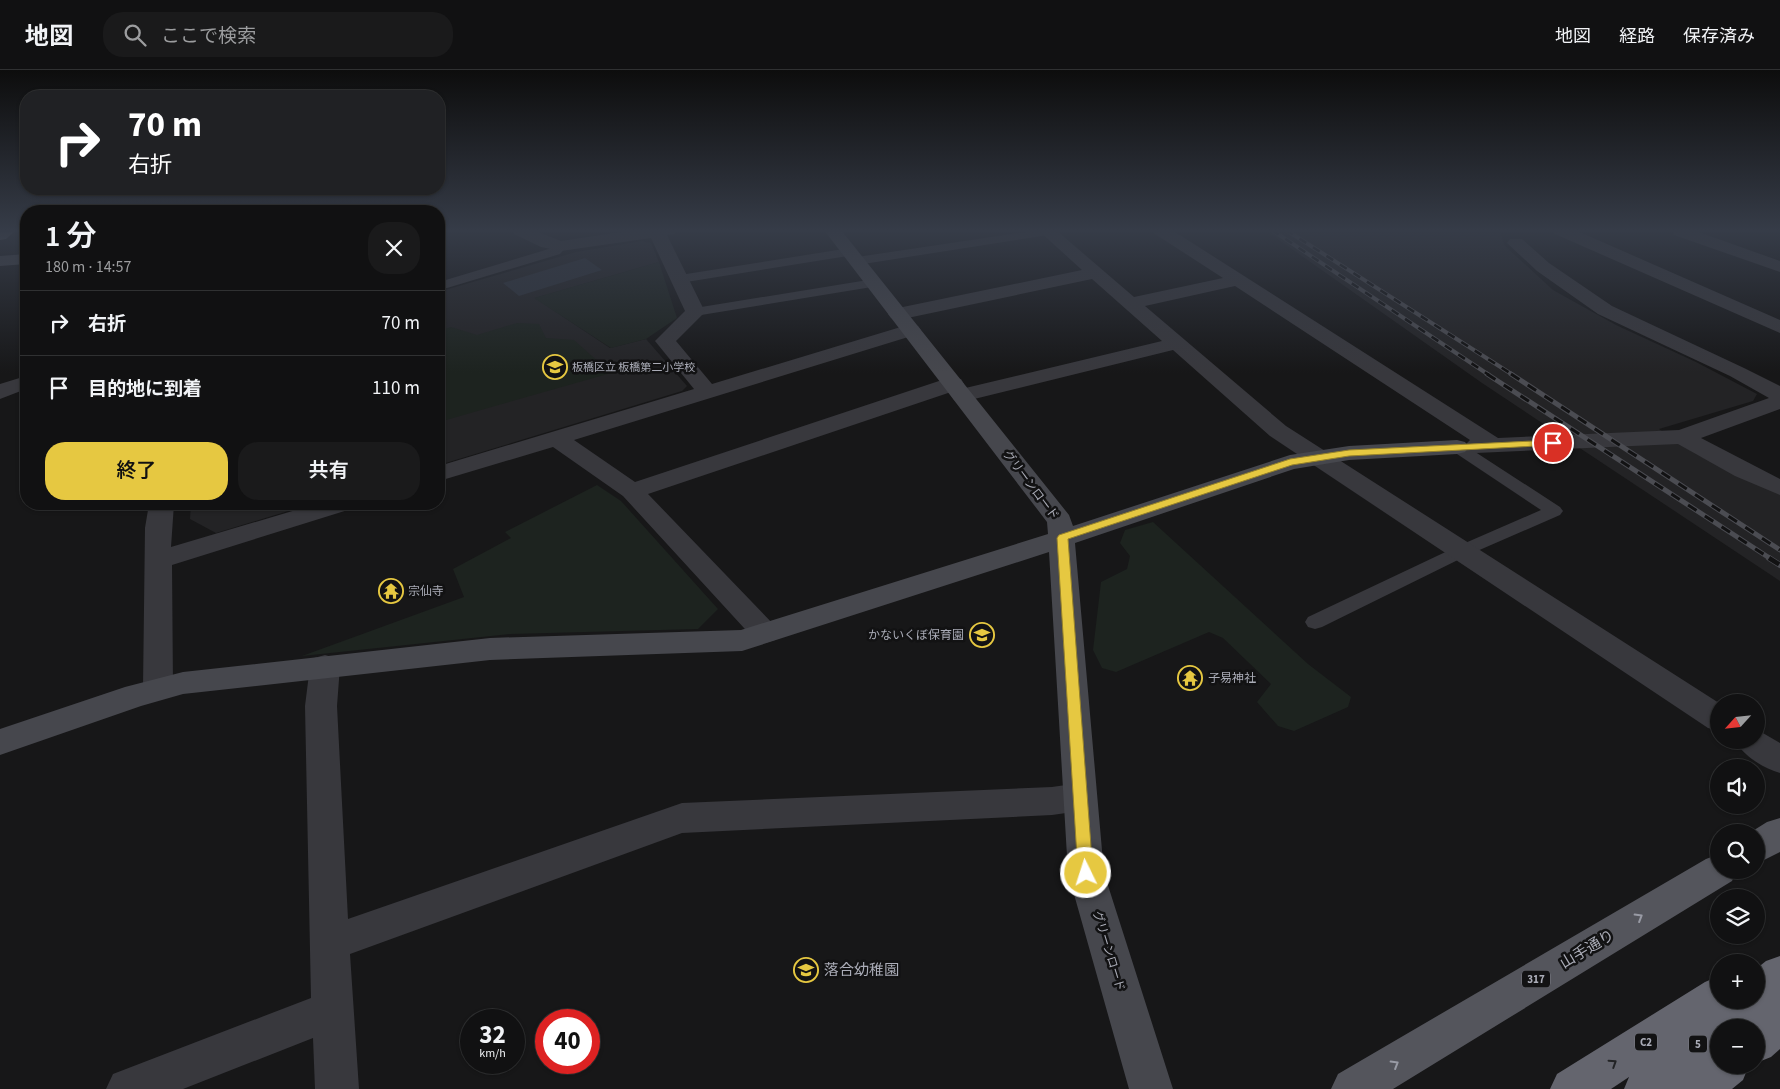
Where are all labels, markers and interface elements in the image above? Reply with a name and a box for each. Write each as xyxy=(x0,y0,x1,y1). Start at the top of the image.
search box xyxy=(103,12,453,57)
text: 地図 xyxy=(25,19,73,54)
icon: search xyxy=(121,21,149,49)
text: ここで検索 xyxy=(161,23,256,50)
text: 地図 xyxy=(1555,24,1591,49)
text: 経路 xyxy=(1619,24,1655,49)
text: 保存済み xyxy=(1683,24,1755,49)
text: 70 m xyxy=(128,100,202,150)
icon: right xyxy=(45,110,110,175)
text: 右折 xyxy=(128,149,172,181)
text: 1 分 xyxy=(45,215,96,258)
button: close xyxy=(368,222,420,274)
text: 180 m · 14:57 xyxy=(45,256,132,278)
icon: right xyxy=(45,309,73,337)
text: 70 m xyxy=(382,310,420,337)
text: 右折 xyxy=(88,311,126,338)
school or university icon: 板橋区立 板橋第二小学校 xyxy=(542,354,568,380)
place label: 板橋区立 板橋第二小学校 xyxy=(572,360,695,375)
icon: arrive xyxy=(45,374,73,402)
text: 110 m xyxy=(372,375,420,402)
text: 目的地に到着 xyxy=(88,376,202,403)
pin xyxy=(1532,422,1574,464)
icon: arrive xyxy=(1539,429,1567,457)
button: 終了 xyxy=(45,442,228,500)
button: 共有 xyxy=(238,442,420,500)
street label: グリーンロード xyxy=(999,447,1062,524)
temple icon: 宗仙寺 xyxy=(378,578,404,604)
place label: 宗仙寺 xyxy=(408,583,444,600)
school or university icon: かないくぼ保育園 xyxy=(969,622,995,648)
place label: かないくぼ保育園 xyxy=(868,627,964,644)
temple icon: 子易神社 xyxy=(1177,665,1203,691)
place label: 子易神社 xyxy=(1208,670,1256,687)
north arrow xyxy=(1710,694,1765,749)
map controls xyxy=(1710,694,1765,1074)
button: sound xyxy=(1710,759,1765,814)
button: search xyxy=(1710,824,1765,879)
position arrow xyxy=(1059,846,1111,898)
button: layers xyxy=(1710,889,1765,944)
street label: グリーンロード xyxy=(1088,909,1129,994)
one-way arrow xyxy=(1634,914,1643,924)
street label: 山手通り xyxy=(1556,925,1618,974)
button: + xyxy=(1710,954,1765,1009)
school or university icon: 落合幼稚園 xyxy=(793,957,819,983)
place label: 落合幼稚園 xyxy=(824,960,899,981)
road number: 317 xyxy=(1522,971,1550,988)
speed limit sign: 40 xyxy=(535,1009,600,1074)
text: 32 xyxy=(479,1017,506,1053)
button: − xyxy=(1710,1019,1765,1074)
road number: C2 xyxy=(1635,1034,1657,1050)
road number: 5 xyxy=(1689,1036,1707,1052)
text: km/h xyxy=(479,1045,506,1062)
one-way arrow xyxy=(1608,1059,1617,1069)
one-way arrow xyxy=(1390,1060,1399,1070)

